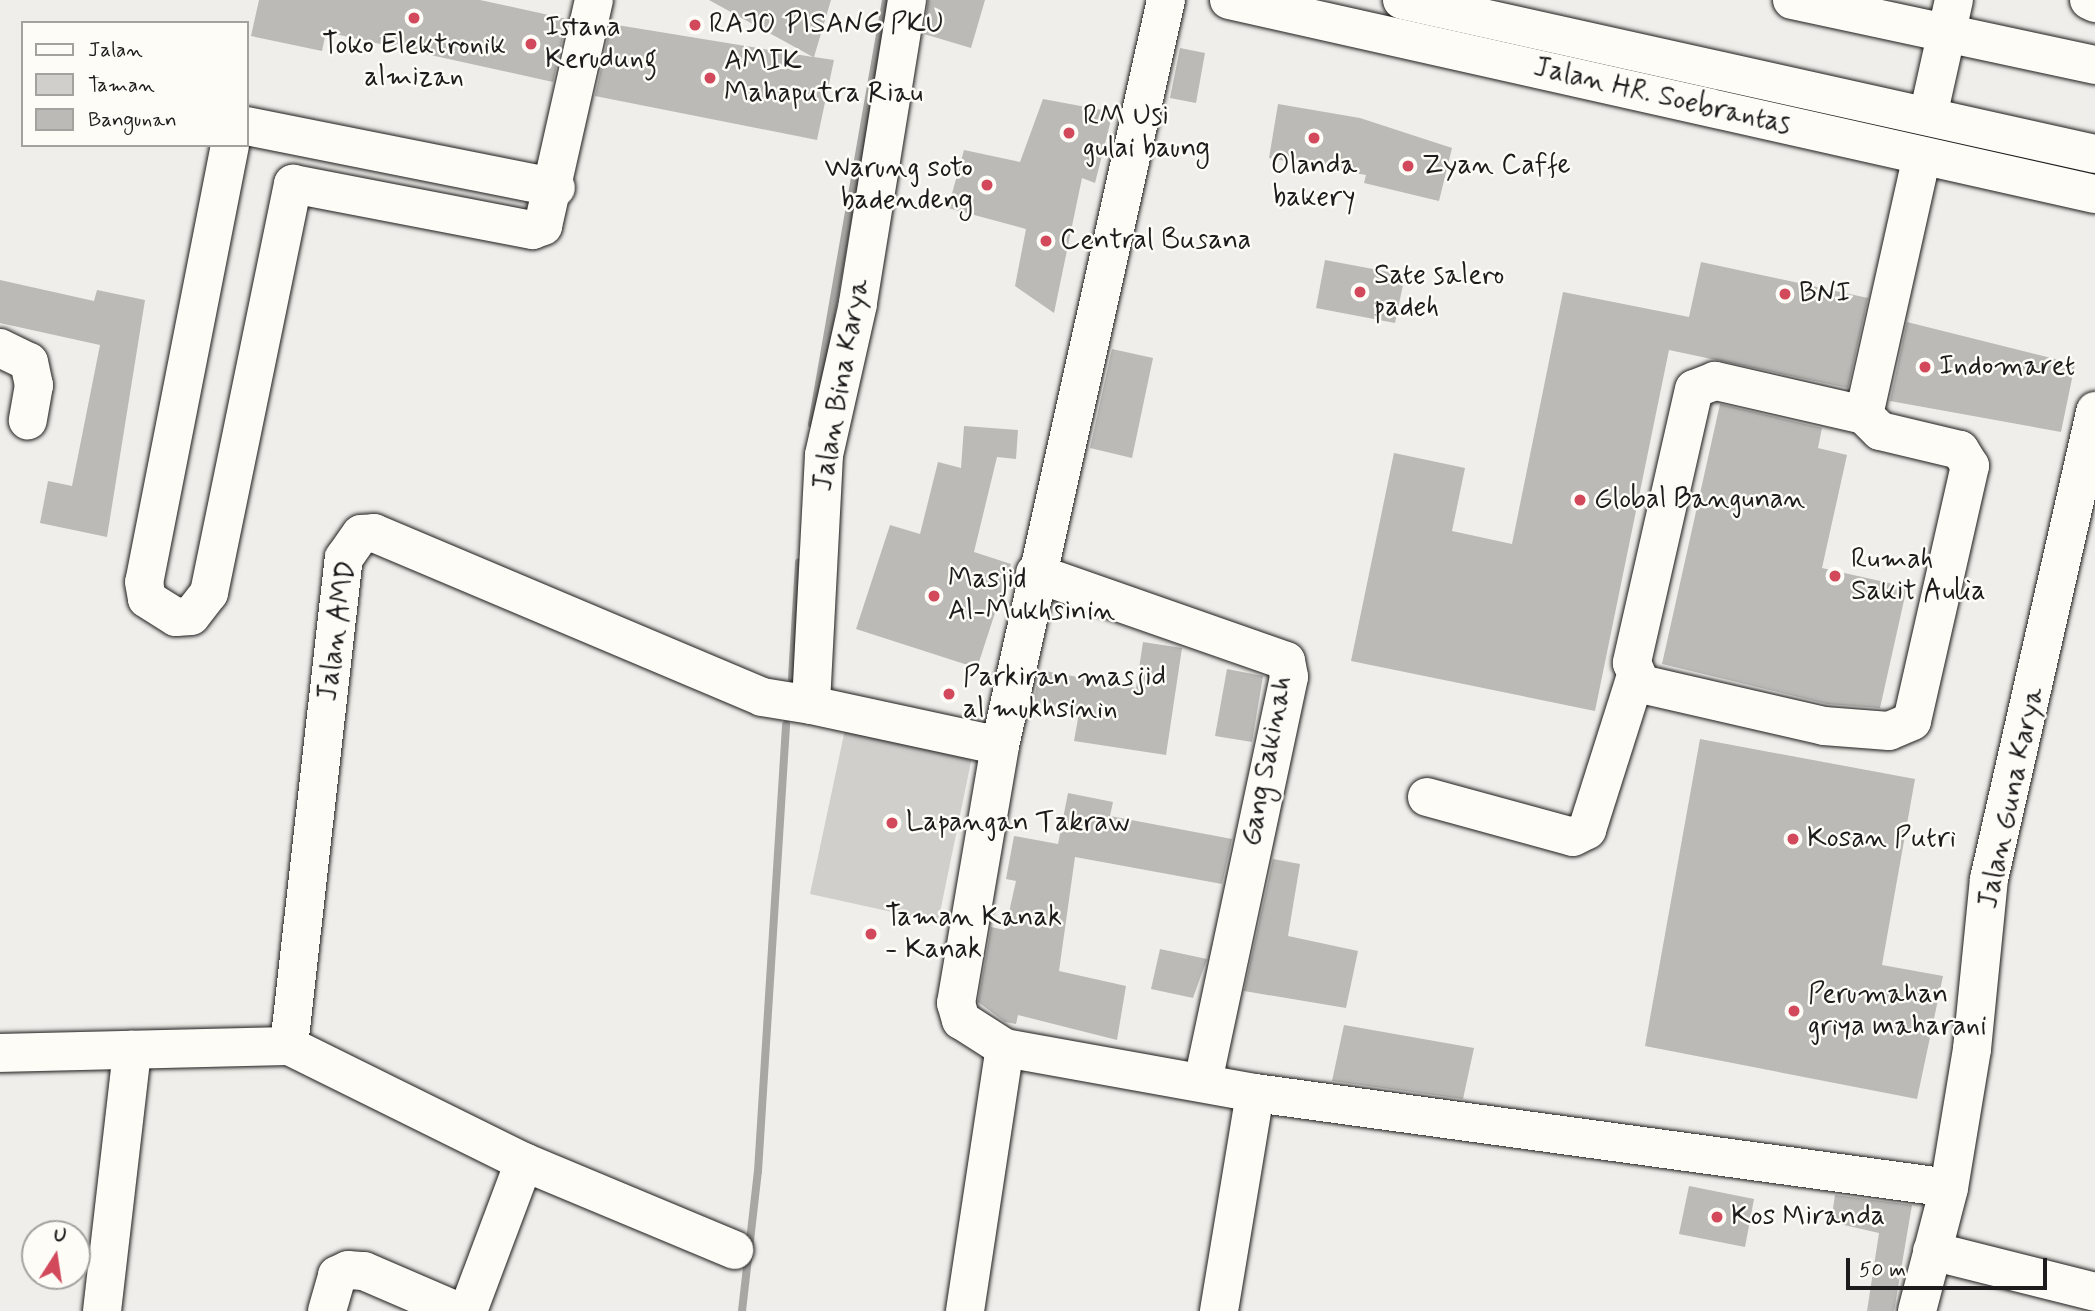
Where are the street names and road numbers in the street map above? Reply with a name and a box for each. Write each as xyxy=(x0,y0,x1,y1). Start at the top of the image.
street label: Jalan HR. Soebrantas xyxy=(1530,51,1794,143)
street label: Jalan Bina Karya xyxy=(807,277,877,493)
street label: Jalan AMD xyxy=(312,559,364,703)
street label: Gang Sakinah xyxy=(1235,673,1301,849)
street label: Jalan Guna Karya xyxy=(1973,687,2051,909)

